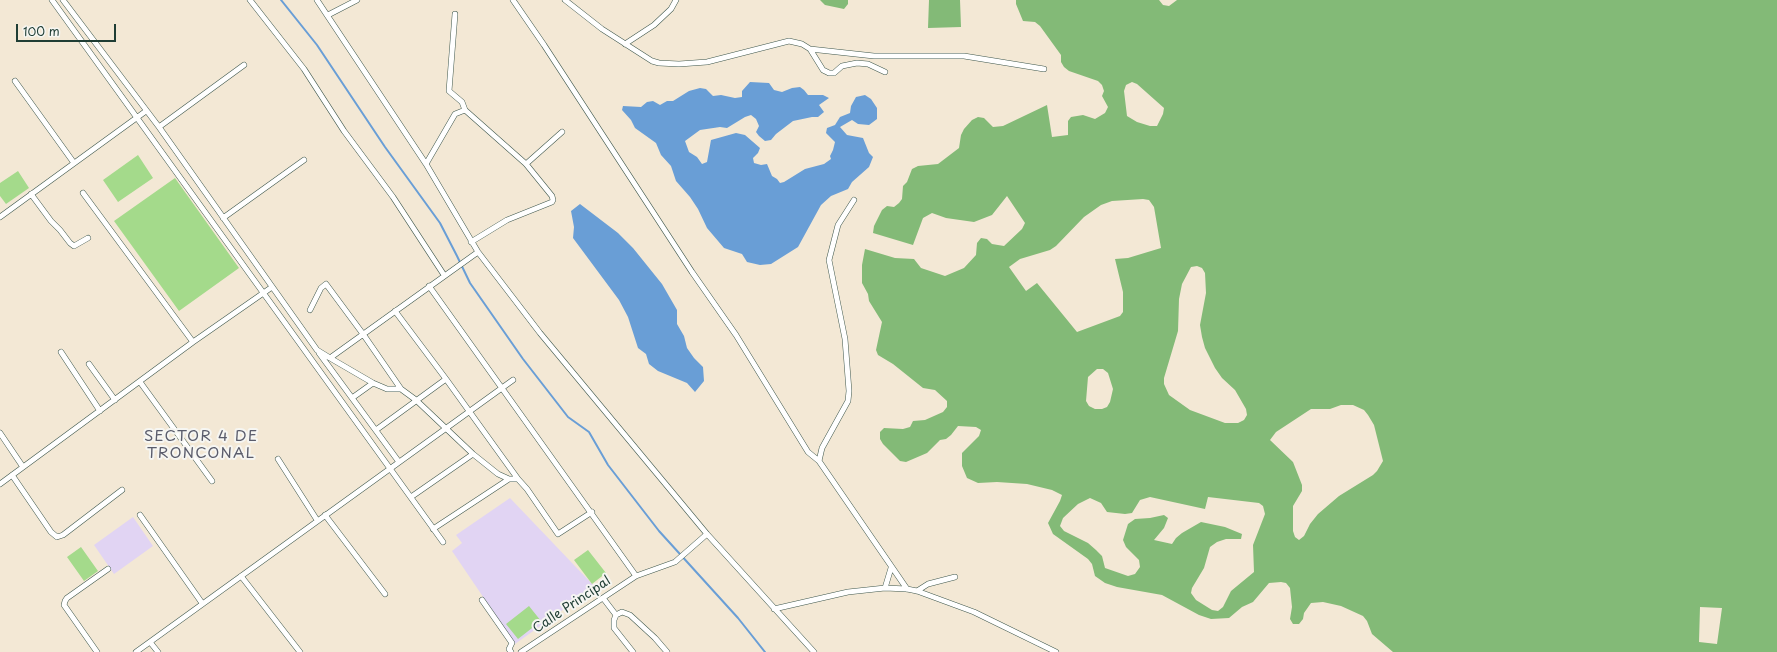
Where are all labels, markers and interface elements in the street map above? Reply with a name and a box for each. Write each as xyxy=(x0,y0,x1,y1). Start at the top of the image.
scale bar xyxy=(18,16,118,42)
text: 100 m xyxy=(23,22,60,40)
district label: SECTOR 4 DE TRONCONAL xyxy=(144,428,258,463)
street label: Calle Principal xyxy=(530,573,614,637)

